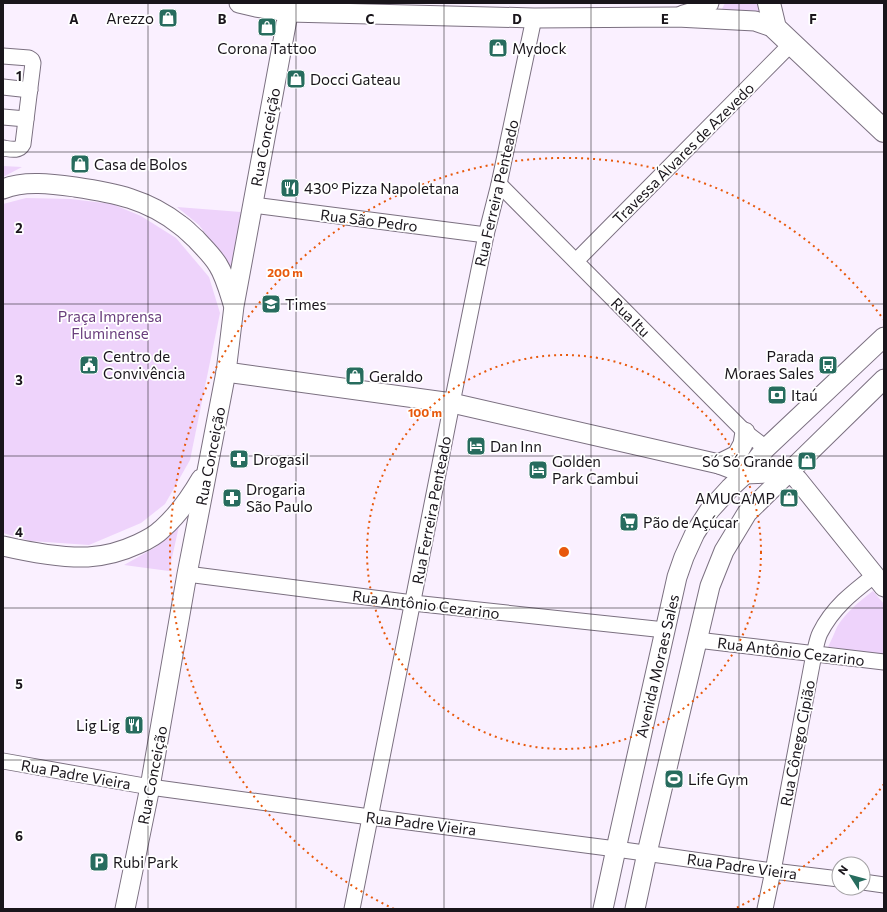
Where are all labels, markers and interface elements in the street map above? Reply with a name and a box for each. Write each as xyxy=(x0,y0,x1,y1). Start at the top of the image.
shop icon: Arezzo xyxy=(157,7,179,29)
place label: Arezzo xyxy=(106,9,154,27)
text: A xyxy=(69,11,79,27)
text: B xyxy=(218,11,227,27)
text: C xyxy=(366,11,375,27)
text: D xyxy=(512,11,522,27)
text: E xyxy=(661,11,669,27)
text: F xyxy=(809,11,817,27)
shop icon: Corona Tattoo xyxy=(256,16,278,38)
shop icon: Mydock xyxy=(487,37,509,59)
place label: Corona Tattoo xyxy=(217,39,317,57)
place label: Mydock xyxy=(512,39,567,57)
text: 1 xyxy=(16,68,22,84)
shop icon: Docci Gateau xyxy=(285,68,307,90)
place label: Docci Gateau xyxy=(310,70,401,88)
street label: Travessa Álvares de Azevedo xyxy=(608,78,757,227)
street label: Rua Conceição xyxy=(247,86,283,188)
street label: Rua Ferreira Penteado xyxy=(470,118,522,268)
shop icon: Casa de Bolos xyxy=(69,153,91,175)
place label: Casa de Bolos xyxy=(94,155,187,173)
restaurant icon: 430° Pizza Napoletana xyxy=(279,177,301,199)
place label: 430° Pizza Napoletana xyxy=(304,179,459,197)
street label: Rua São Pedro xyxy=(319,205,419,235)
text: 2 xyxy=(15,220,23,236)
text: 200 m xyxy=(267,265,303,279)
school or university icon: Times xyxy=(260,293,282,315)
street label: Rua Itu xyxy=(608,294,654,340)
place label: Times xyxy=(285,295,326,313)
park label: Praça Imprensa Fluminense xyxy=(58,307,162,342)
place label: Centro de Convivência xyxy=(103,347,185,382)
place label: Parada Moraes Sales xyxy=(724,347,814,382)
public building icon: Centro de Convivência xyxy=(78,354,100,376)
bus stop icon: Parada Moraes Sales xyxy=(817,354,839,376)
shop icon: Geraldo xyxy=(344,365,366,387)
place label: Geraldo xyxy=(369,367,423,385)
text: 3 xyxy=(15,372,23,388)
bank icon: Itaú xyxy=(766,384,788,406)
place label: Itaú xyxy=(791,386,818,404)
street label: Rua Conceição xyxy=(192,405,228,507)
text: 100 m xyxy=(408,405,442,419)
street label: Rua Ferreira Penteado xyxy=(408,434,454,586)
hotel icon: Dan Inn xyxy=(465,435,487,457)
place label: Dan Inn xyxy=(490,437,542,455)
pharmacy icon: Drogasil xyxy=(228,448,250,470)
place label: Drogasil xyxy=(253,450,309,468)
shop icon: Só Só Grande xyxy=(796,450,818,472)
place label: Golden Park Cambui xyxy=(552,452,639,487)
place label: Só Só Grande xyxy=(702,452,793,470)
hotel icon: Golden Park Cambui xyxy=(527,459,549,481)
place label: Drogaria São Paulo xyxy=(246,480,313,515)
pharmacy icon: Drogaria São Paulo xyxy=(221,487,243,509)
shop icon: AMUCAMP xyxy=(778,487,800,509)
place label: AMUCAMP xyxy=(695,489,775,507)
supermarket icon: Pão de Açúcar xyxy=(618,511,640,533)
place label: Pão de Açúcar xyxy=(643,513,739,531)
text: 4 xyxy=(15,524,23,540)
centre of rings xyxy=(557,545,571,559)
street label: Rua Antônio Cezarino xyxy=(351,586,501,622)
street label: Avenida Moraes Sales xyxy=(632,592,682,740)
street label: Rua Antônio Cezarino xyxy=(716,633,866,669)
text: 5 xyxy=(15,676,23,692)
street label: Rua Cônego Cipião xyxy=(776,678,818,808)
restaurant icon: Lig Lig xyxy=(123,714,145,736)
place label: Lig Lig xyxy=(76,716,120,734)
street label: Rua Conceição xyxy=(134,724,170,826)
street label: Rua Padre Vieira xyxy=(20,755,132,793)
sports icon: Life Gym xyxy=(663,768,685,790)
place label: Life Gym xyxy=(688,770,748,788)
street label: Rua Padre Vieira xyxy=(365,807,477,839)
text: 6 xyxy=(15,828,23,844)
street label: Rua Padre Vieira xyxy=(686,849,798,883)
parking icon: Rubi Park xyxy=(88,851,110,873)
place label: Rubi Park xyxy=(113,853,178,871)
north arrow xyxy=(831,856,871,896)
text: N xyxy=(835,863,850,877)

